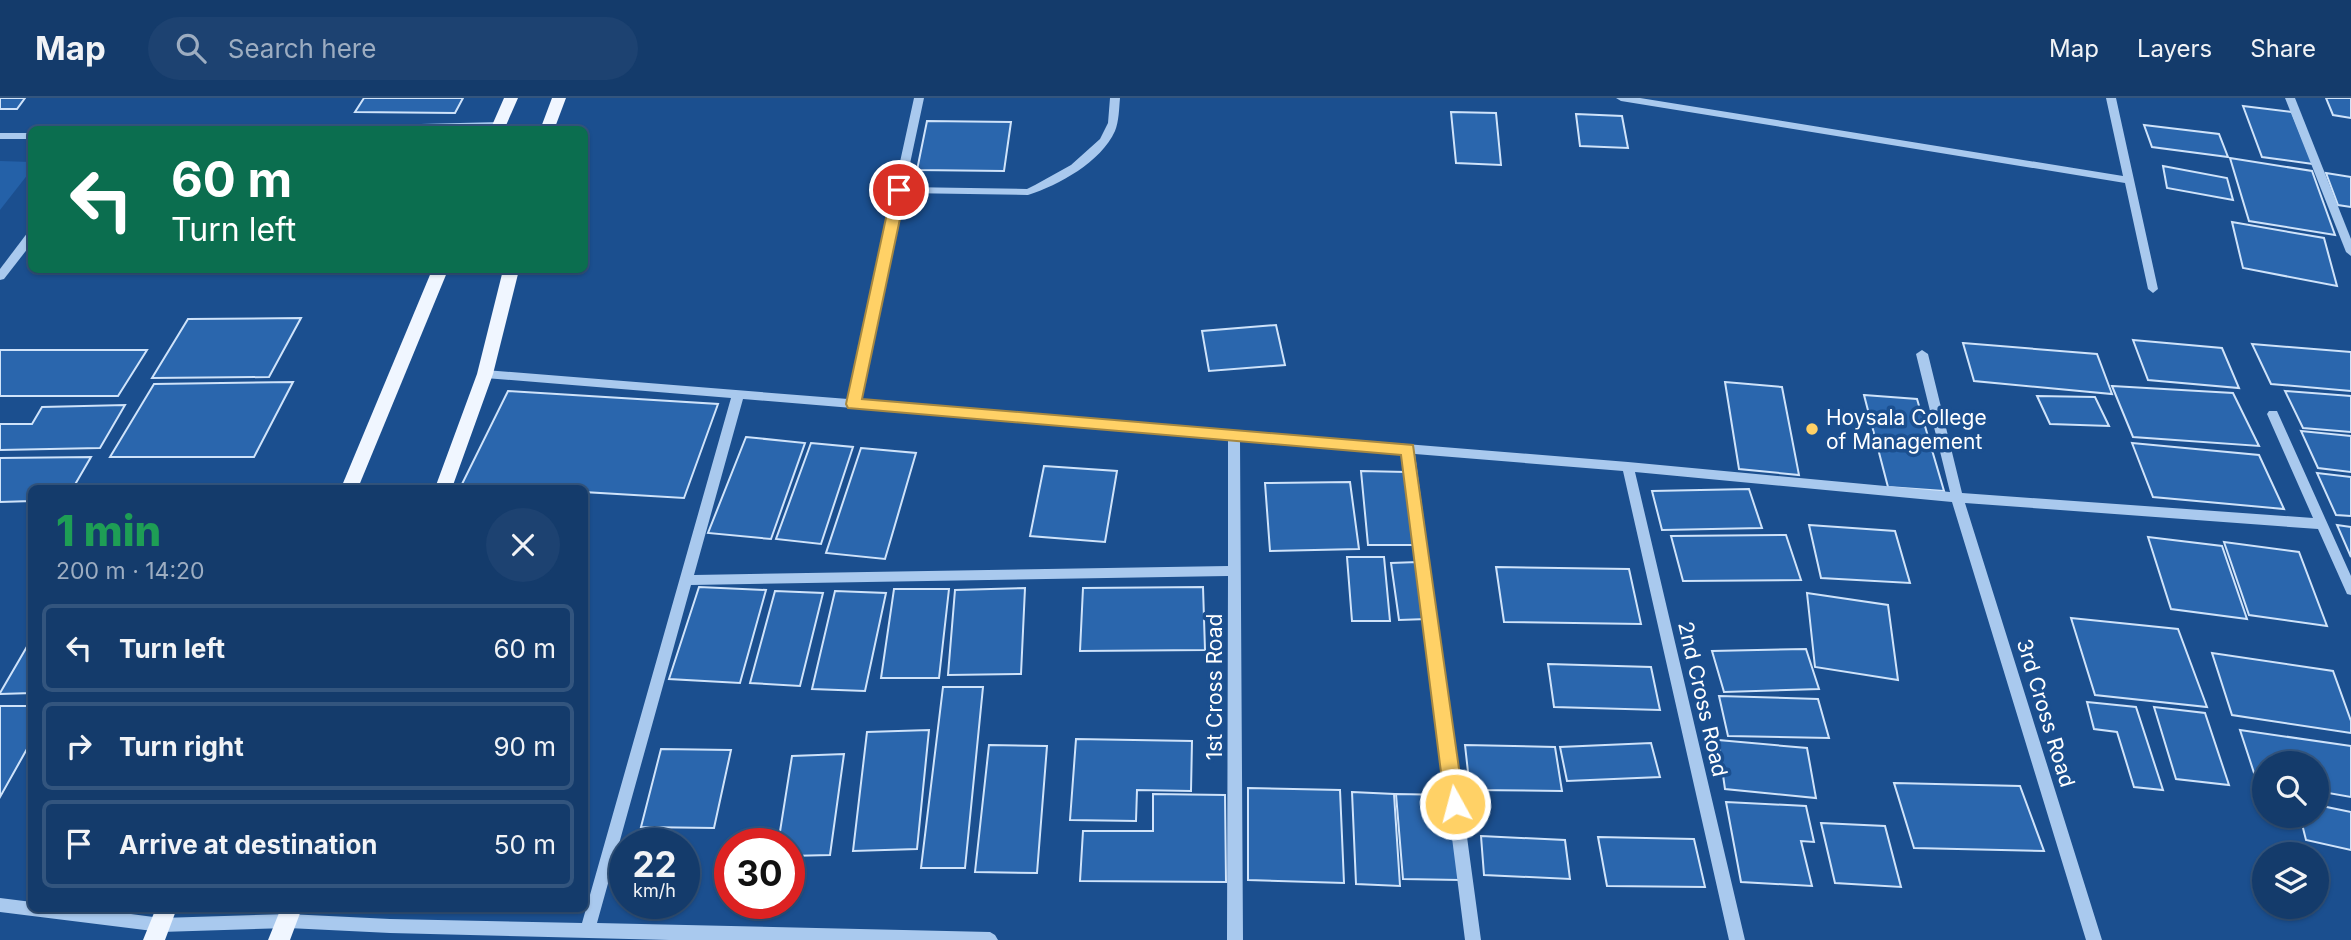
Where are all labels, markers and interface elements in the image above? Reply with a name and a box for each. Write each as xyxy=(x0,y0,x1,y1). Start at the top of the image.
search box xyxy=(148,17,638,80)
text: Map xyxy=(35,28,106,68)
icon: search xyxy=(172,29,210,67)
text: Search here xyxy=(228,33,376,64)
text: Map xyxy=(2049,34,2099,63)
text: Layers xyxy=(2137,34,2212,63)
text: Share xyxy=(2250,34,2316,63)
text: 60 m xyxy=(171,150,292,209)
icon: left xyxy=(56,154,147,245)
pin xyxy=(869,160,929,220)
icon: arrive xyxy=(880,171,918,209)
text: Turn left xyxy=(171,210,296,249)
place label: Hoysala College of Management xyxy=(1826,405,1987,454)
marker: Hoysala College of Management xyxy=(1804,421,1820,437)
text: 1 min xyxy=(56,505,161,556)
button: close xyxy=(486,508,560,582)
text: 200 m · 14:20 xyxy=(56,557,205,585)
street label: 1st Cross Road xyxy=(1202,614,1227,760)
street label: 2nd Cross Road xyxy=(1673,619,1733,779)
icon: left xyxy=(60,629,98,667)
text: Turn left xyxy=(119,633,225,664)
text: 60 m xyxy=(493,633,556,664)
street label: 3rd Cross Road xyxy=(2012,636,2080,790)
icon: right xyxy=(60,727,98,765)
text: Turn right xyxy=(119,731,244,762)
text: 90 m xyxy=(493,731,556,762)
map controls xyxy=(2252,751,2329,919)
button: search xyxy=(2252,751,2329,828)
position arrow xyxy=(1418,767,1492,841)
icon: arrive xyxy=(60,825,98,863)
speed limit sign: 30 xyxy=(714,828,805,919)
text: Arrive at destination xyxy=(119,829,378,860)
text: 50 m xyxy=(494,829,556,860)
button: layers xyxy=(2252,842,2329,919)
text: 22 xyxy=(632,843,677,885)
text: km/h xyxy=(633,880,676,901)

